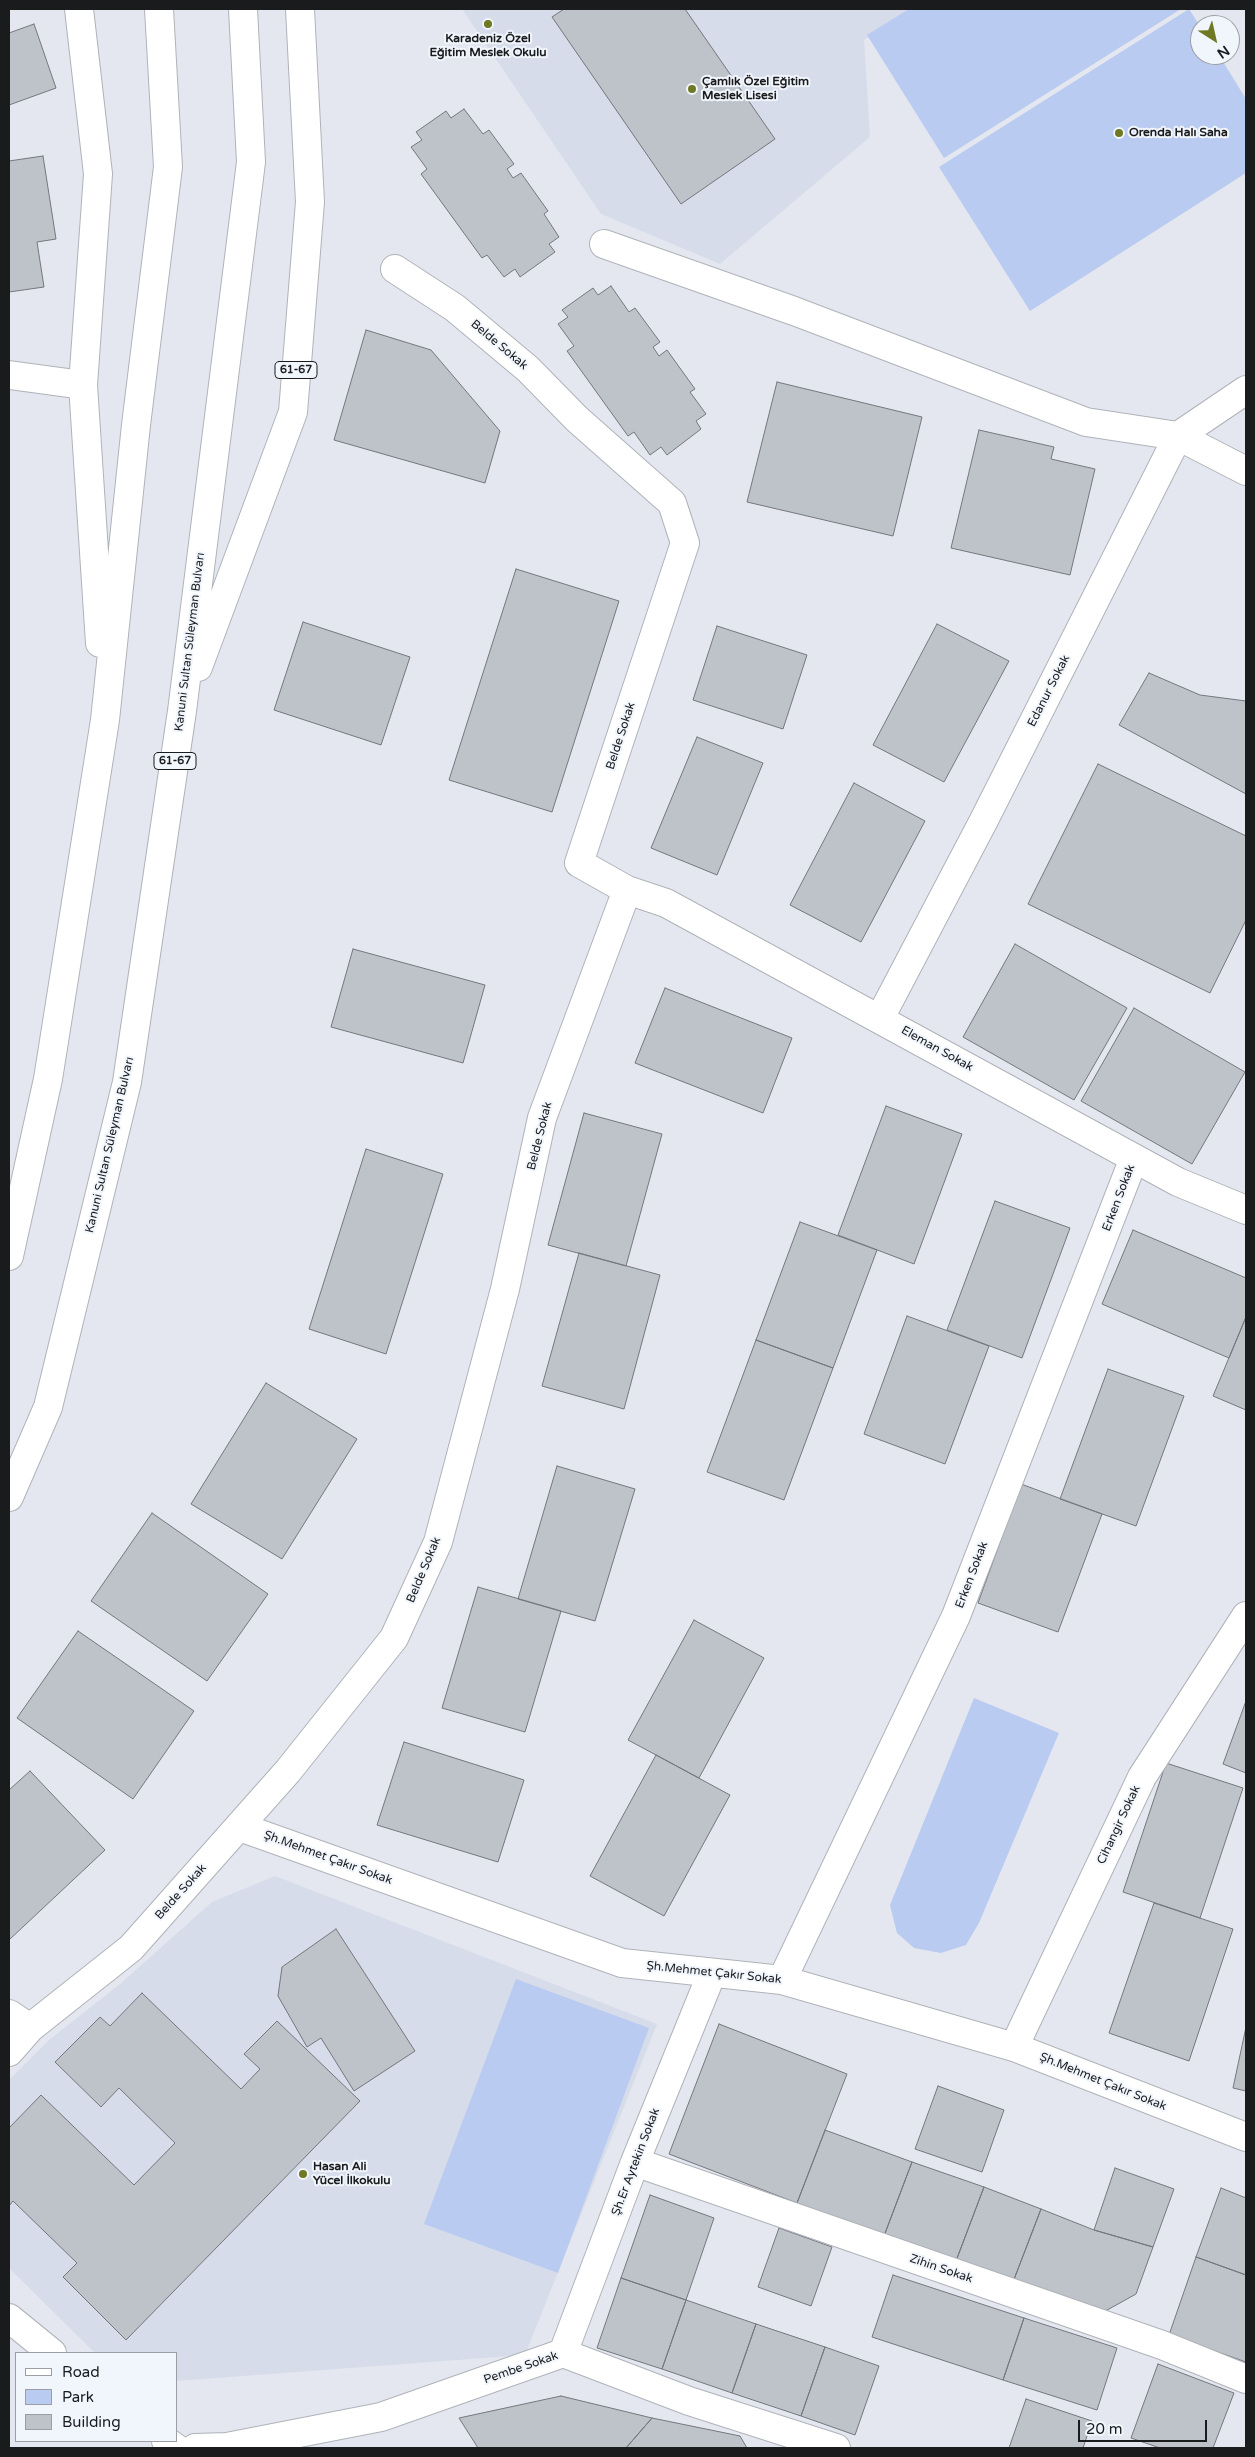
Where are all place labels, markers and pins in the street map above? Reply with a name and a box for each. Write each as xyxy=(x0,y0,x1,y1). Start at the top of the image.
marker: Karadeniz Özel Eğitim Meslek Okulu xyxy=(482,18,494,30)
place label: Karadeniz Özel Eğitim Meslek Okulu xyxy=(430,32,546,60)
place label: Çamlık Özel Eğitim Meslek Lisesi xyxy=(702,75,809,103)
marker: Çamlık Özel Eğitim Meslek Lisesi xyxy=(686,83,698,95)
place label: Orenda Halı Saha xyxy=(1129,126,1228,140)
marker: Orenda Halı Saha xyxy=(1113,127,1125,139)
place label: Hasan Ali Yücel İlkokulu xyxy=(313,2160,391,2188)
marker: Hasan Ali Yücel İlkokulu xyxy=(297,2168,309,2180)

